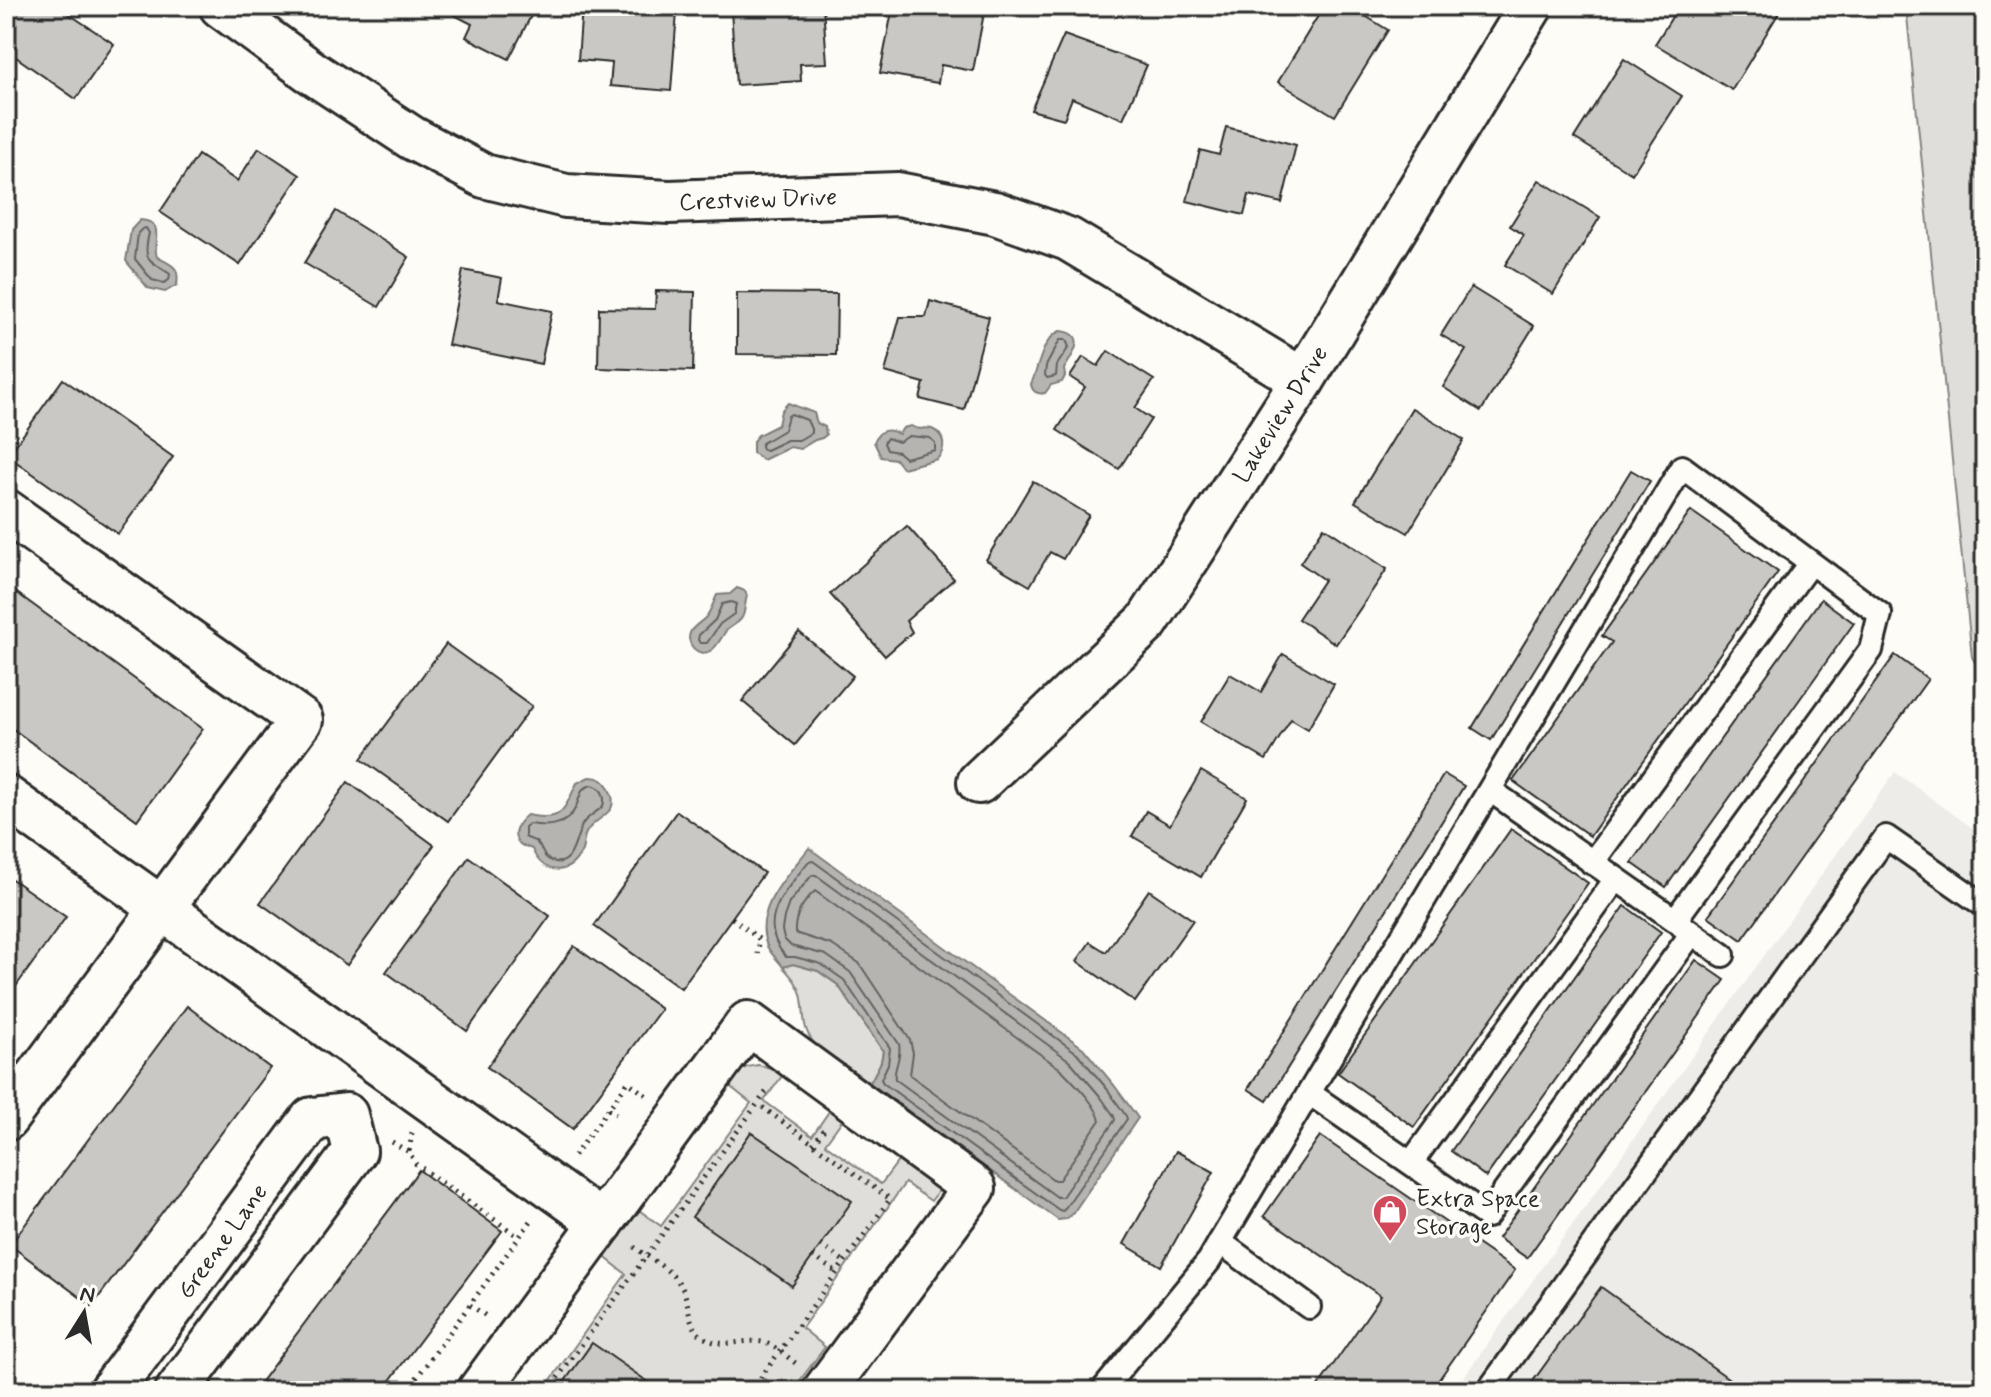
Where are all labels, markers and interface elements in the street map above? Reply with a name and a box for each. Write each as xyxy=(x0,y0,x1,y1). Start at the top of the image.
street label: Crestview Drive xyxy=(678,182,838,219)
street label: Lakeview Drive xyxy=(1227,340,1336,489)
street label: Greene Lane xyxy=(171,1178,275,1306)
place label: Extra Space Storage xyxy=(1416,1184,1540,1243)
shop icon: Extra Space Storage xyxy=(1371,1193,1409,1243)
north arrow xyxy=(44,1273,124,1353)
text: N xyxy=(78,1280,97,1310)

